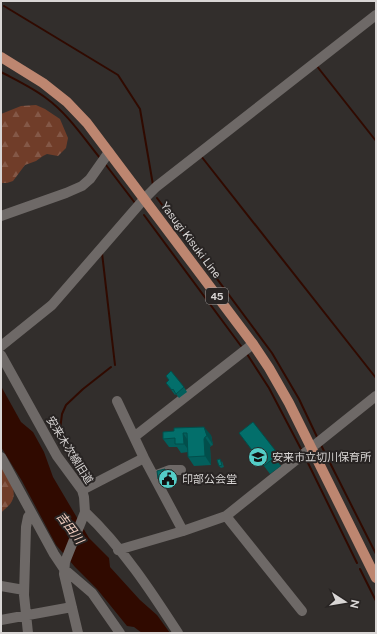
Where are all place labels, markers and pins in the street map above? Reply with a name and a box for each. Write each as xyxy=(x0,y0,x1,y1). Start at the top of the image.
school or university icon: 安来市立切川保育所 xyxy=(247,446,269,468)
place label: 安来市立切川保育所 xyxy=(272,451,372,463)
public building icon: 印部公会堂 xyxy=(157,468,179,490)
place label: 印部公会堂 xyxy=(182,473,237,485)

